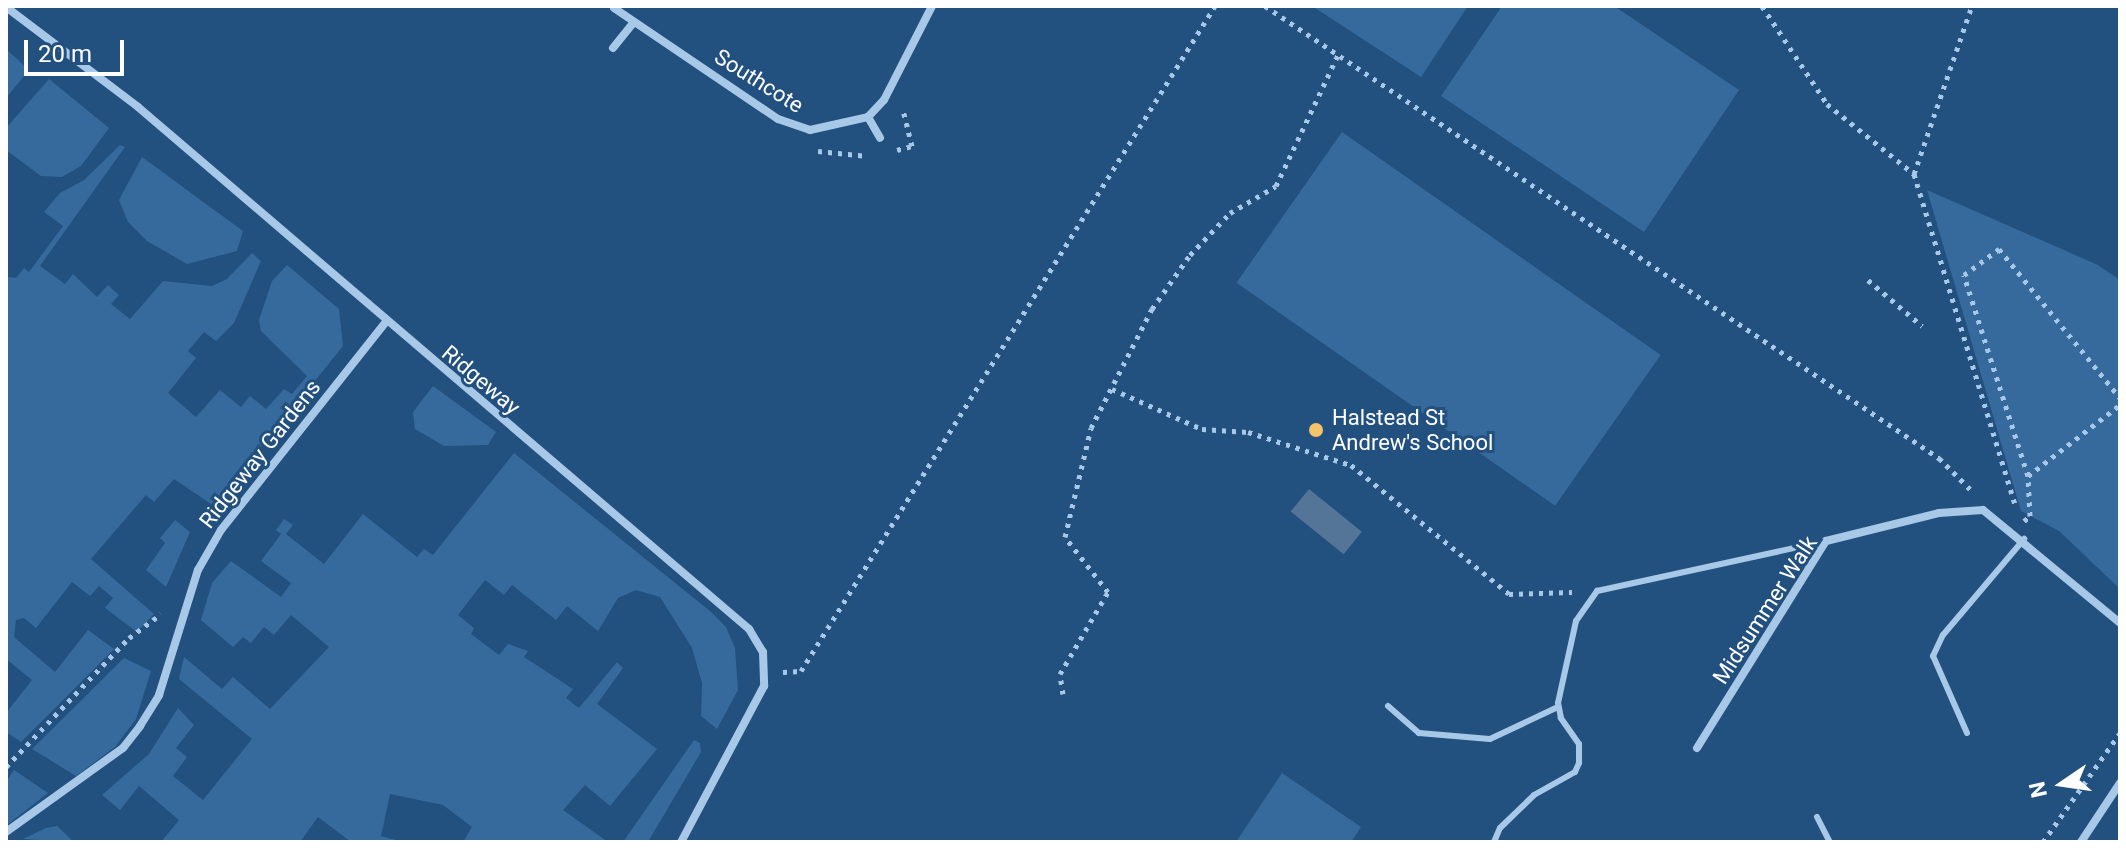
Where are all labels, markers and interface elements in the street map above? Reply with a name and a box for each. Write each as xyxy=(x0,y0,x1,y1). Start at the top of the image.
scale bar xyxy=(28,24,128,74)
text: 20 m xyxy=(38,40,92,68)
street label: Southcote xyxy=(710,43,808,119)
street label: Ridgeway xyxy=(436,340,526,420)
street label: Ridgeway Gardens xyxy=(194,374,326,534)
place label: Halstead St Andrew's School xyxy=(1332,404,1493,456)
marker: Halstead St Andrew's School xyxy=(1307,421,1325,439)
street label: Midsummer Walk xyxy=(1707,531,1823,689)
north arrow xyxy=(2022,744,2102,824)
text: N xyxy=(2024,779,2052,800)

